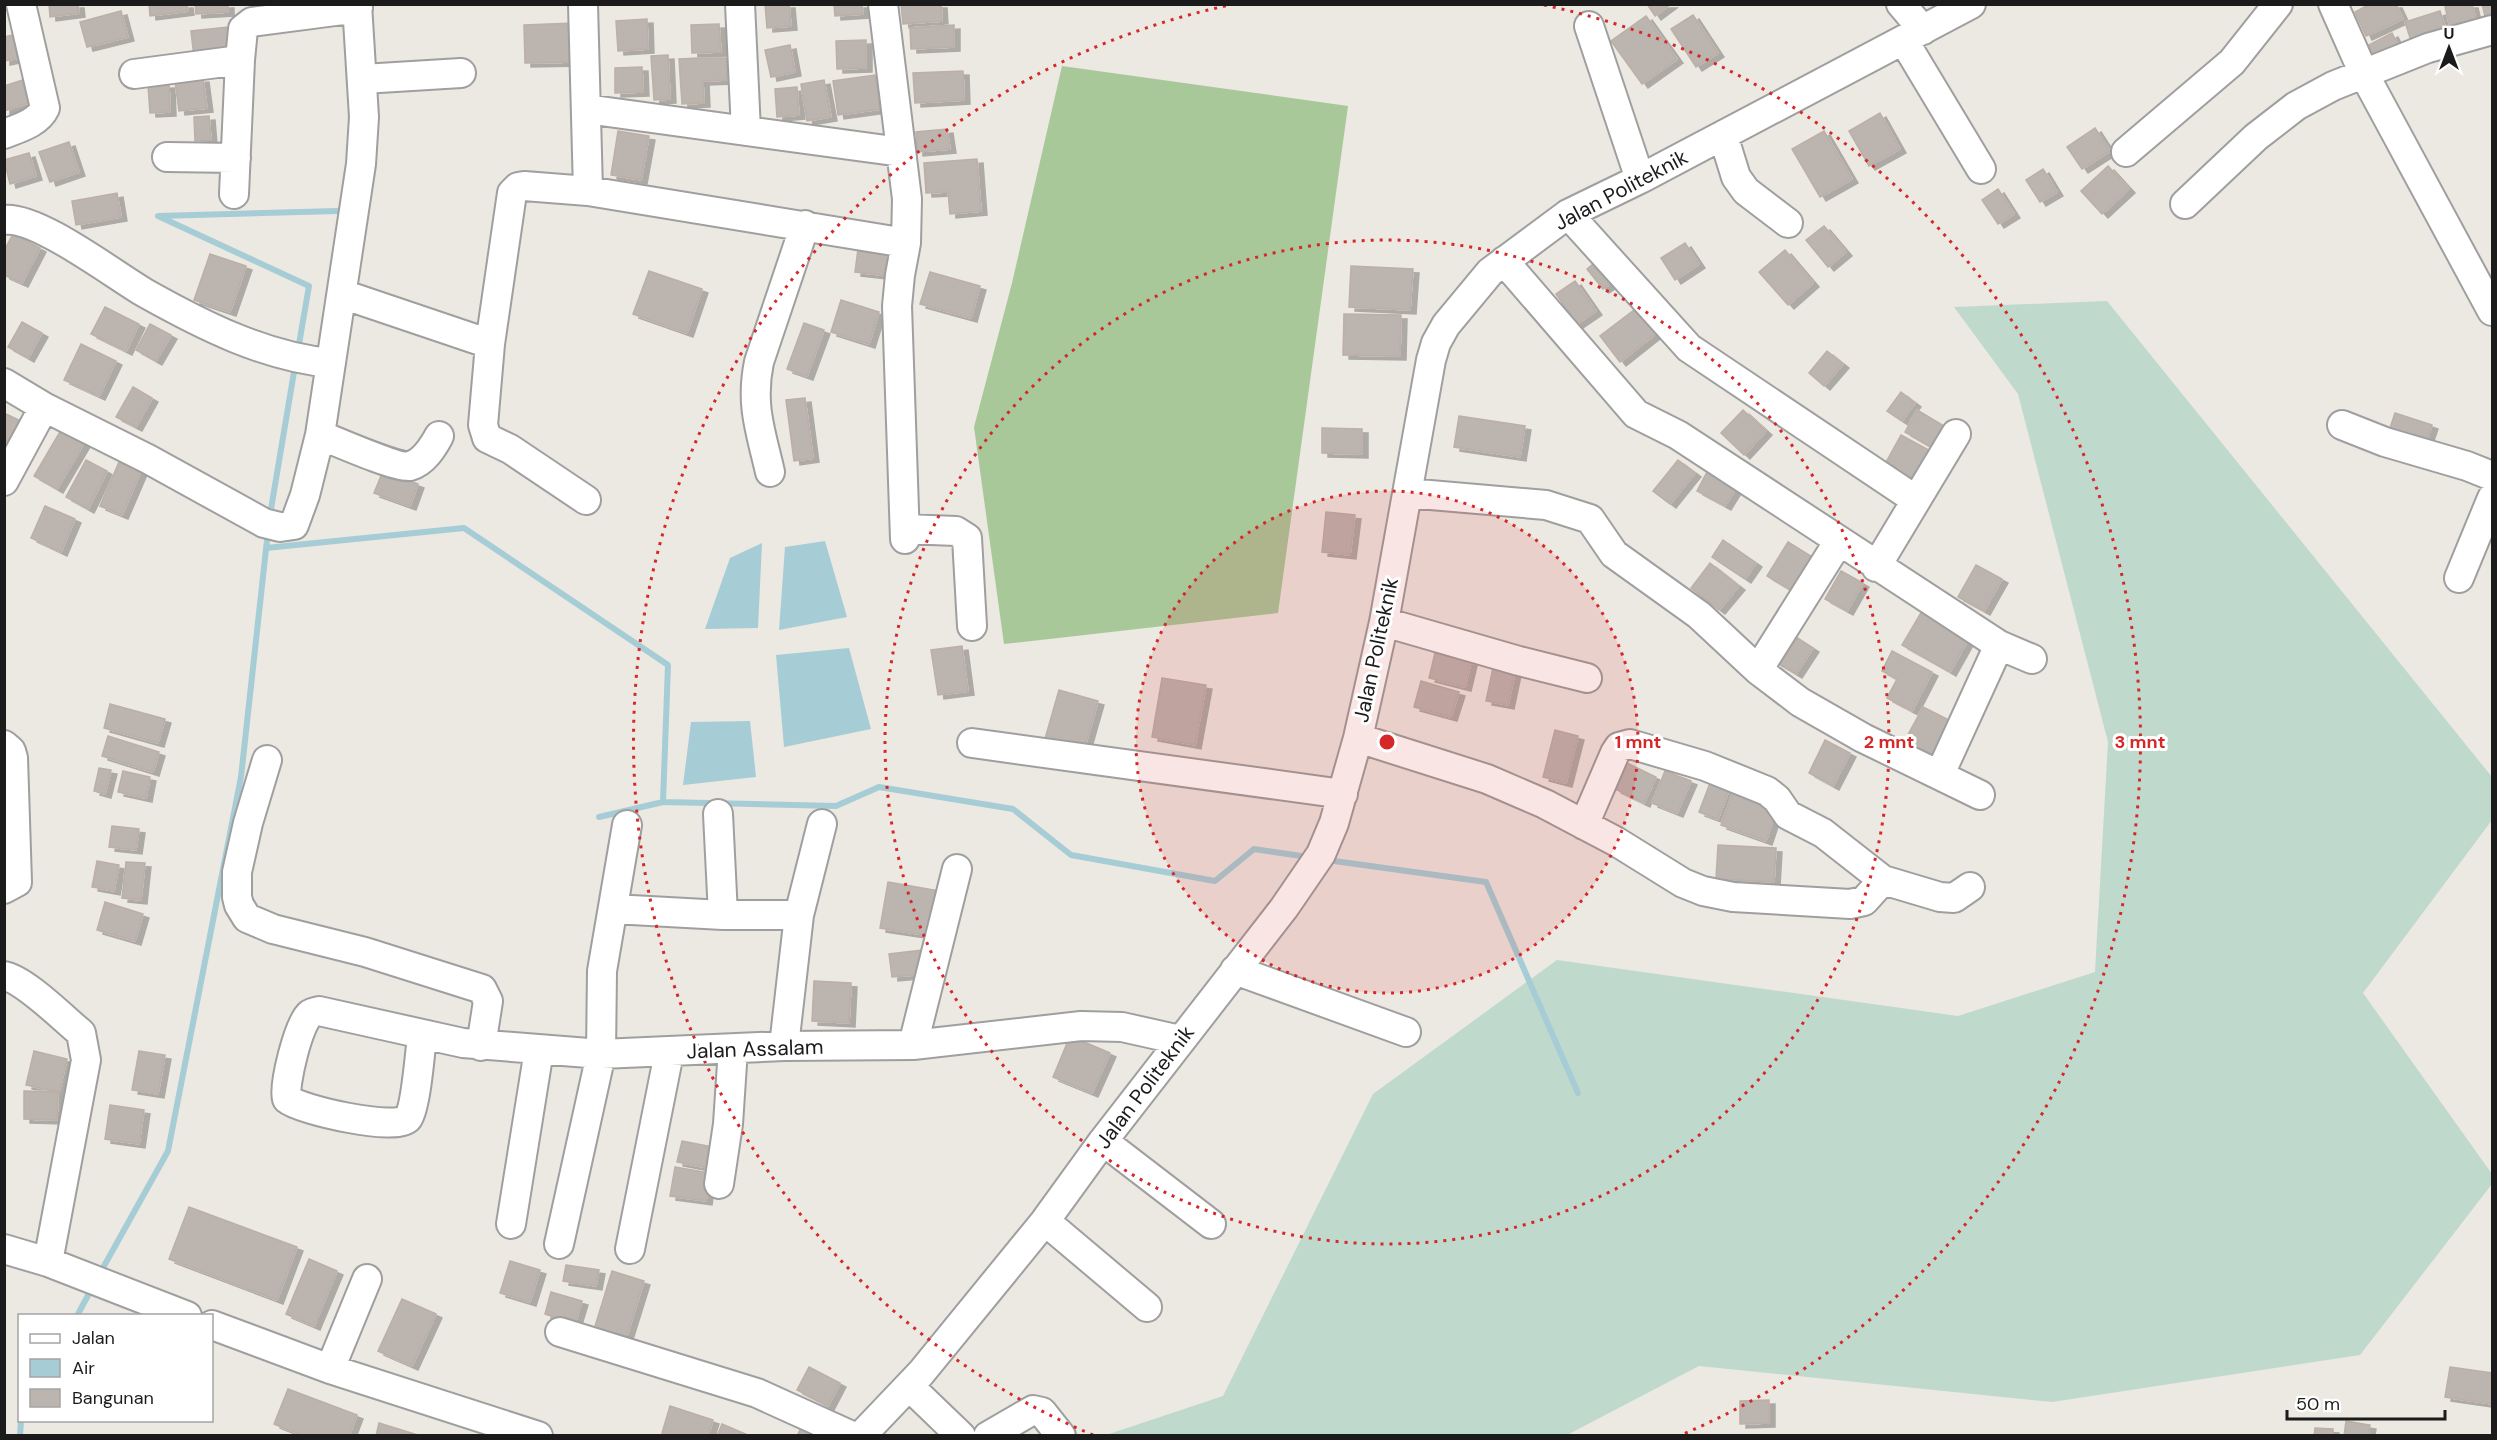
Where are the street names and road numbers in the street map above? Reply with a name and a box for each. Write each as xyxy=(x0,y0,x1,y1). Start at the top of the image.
street label: Jalan Politeknik xyxy=(1549,143,1693,237)
street label: Jalan Politeknik xyxy=(1347,575,1405,725)
street label: Jalan Politeknik xyxy=(1089,1019,1201,1154)
street label: Jalan Assalam xyxy=(686,1033,824,1065)

